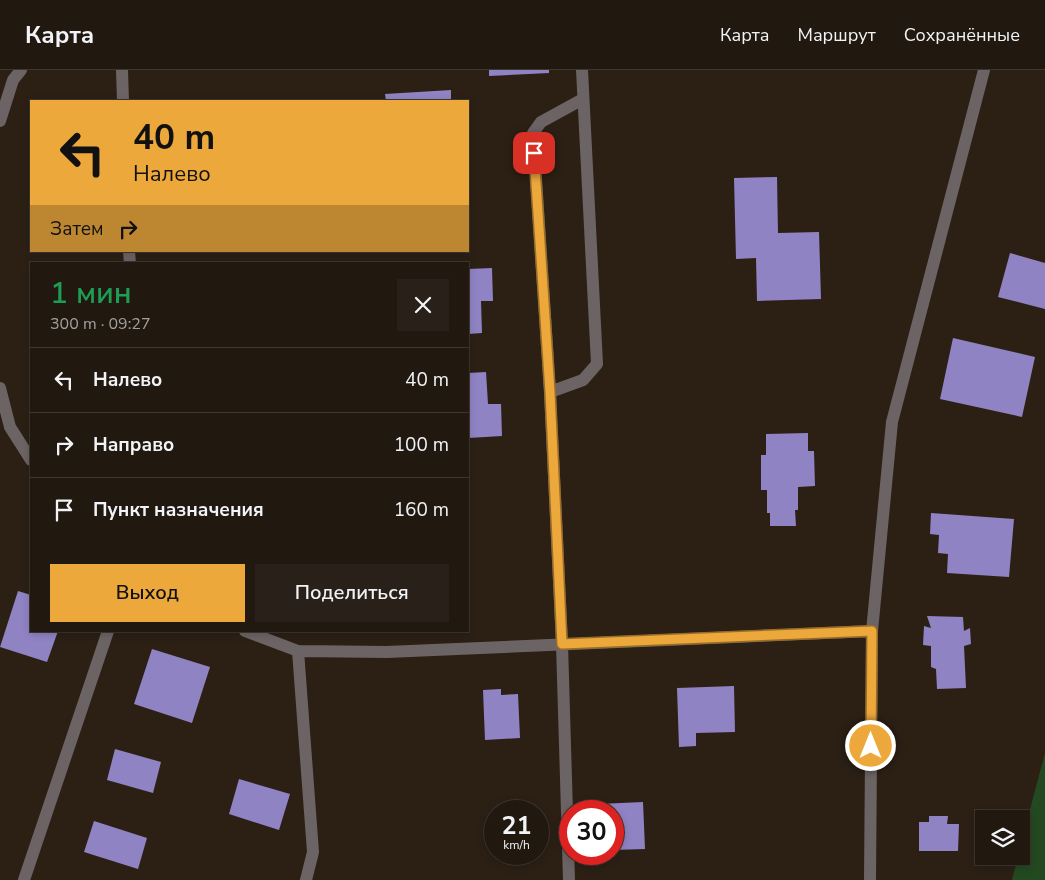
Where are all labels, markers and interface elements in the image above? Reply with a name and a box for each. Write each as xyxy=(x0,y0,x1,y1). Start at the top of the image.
text: Карта xyxy=(25,19,94,51)
text: Карта xyxy=(720,23,770,47)
text: Маршрут xyxy=(798,23,876,47)
text: Сохранённые xyxy=(904,23,1020,47)
text: 40 m xyxy=(133,114,215,161)
icon: left xyxy=(50,120,115,185)
pin xyxy=(513,132,555,174)
icon: arrive xyxy=(520,139,548,167)
text: Налево xyxy=(133,159,211,189)
icon: right xyxy=(114,215,142,243)
text: Затем xyxy=(50,216,104,242)
text: 1 мин xyxy=(50,273,132,314)
button: close xyxy=(397,279,449,331)
text: 300 m · 09:27 xyxy=(50,313,151,335)
icon: left xyxy=(50,366,78,394)
text: Налево xyxy=(93,367,162,393)
text: 40 m xyxy=(405,367,449,393)
icon: right xyxy=(50,431,78,459)
text: Направо xyxy=(93,432,174,458)
text: 100 m xyxy=(394,432,449,458)
icon: arrive xyxy=(50,496,78,524)
text: Пункт назначения xyxy=(93,497,264,523)
text: 160 m xyxy=(394,497,449,523)
button: Выход xyxy=(50,564,245,622)
button: Поделиться xyxy=(255,564,449,622)
position arrow xyxy=(844,719,896,771)
speed limit sign: 30 xyxy=(559,800,624,865)
text: 21 xyxy=(501,809,532,843)
map controls xyxy=(975,810,1030,865)
button: layers xyxy=(975,810,1030,865)
text: km/h xyxy=(503,837,530,853)

